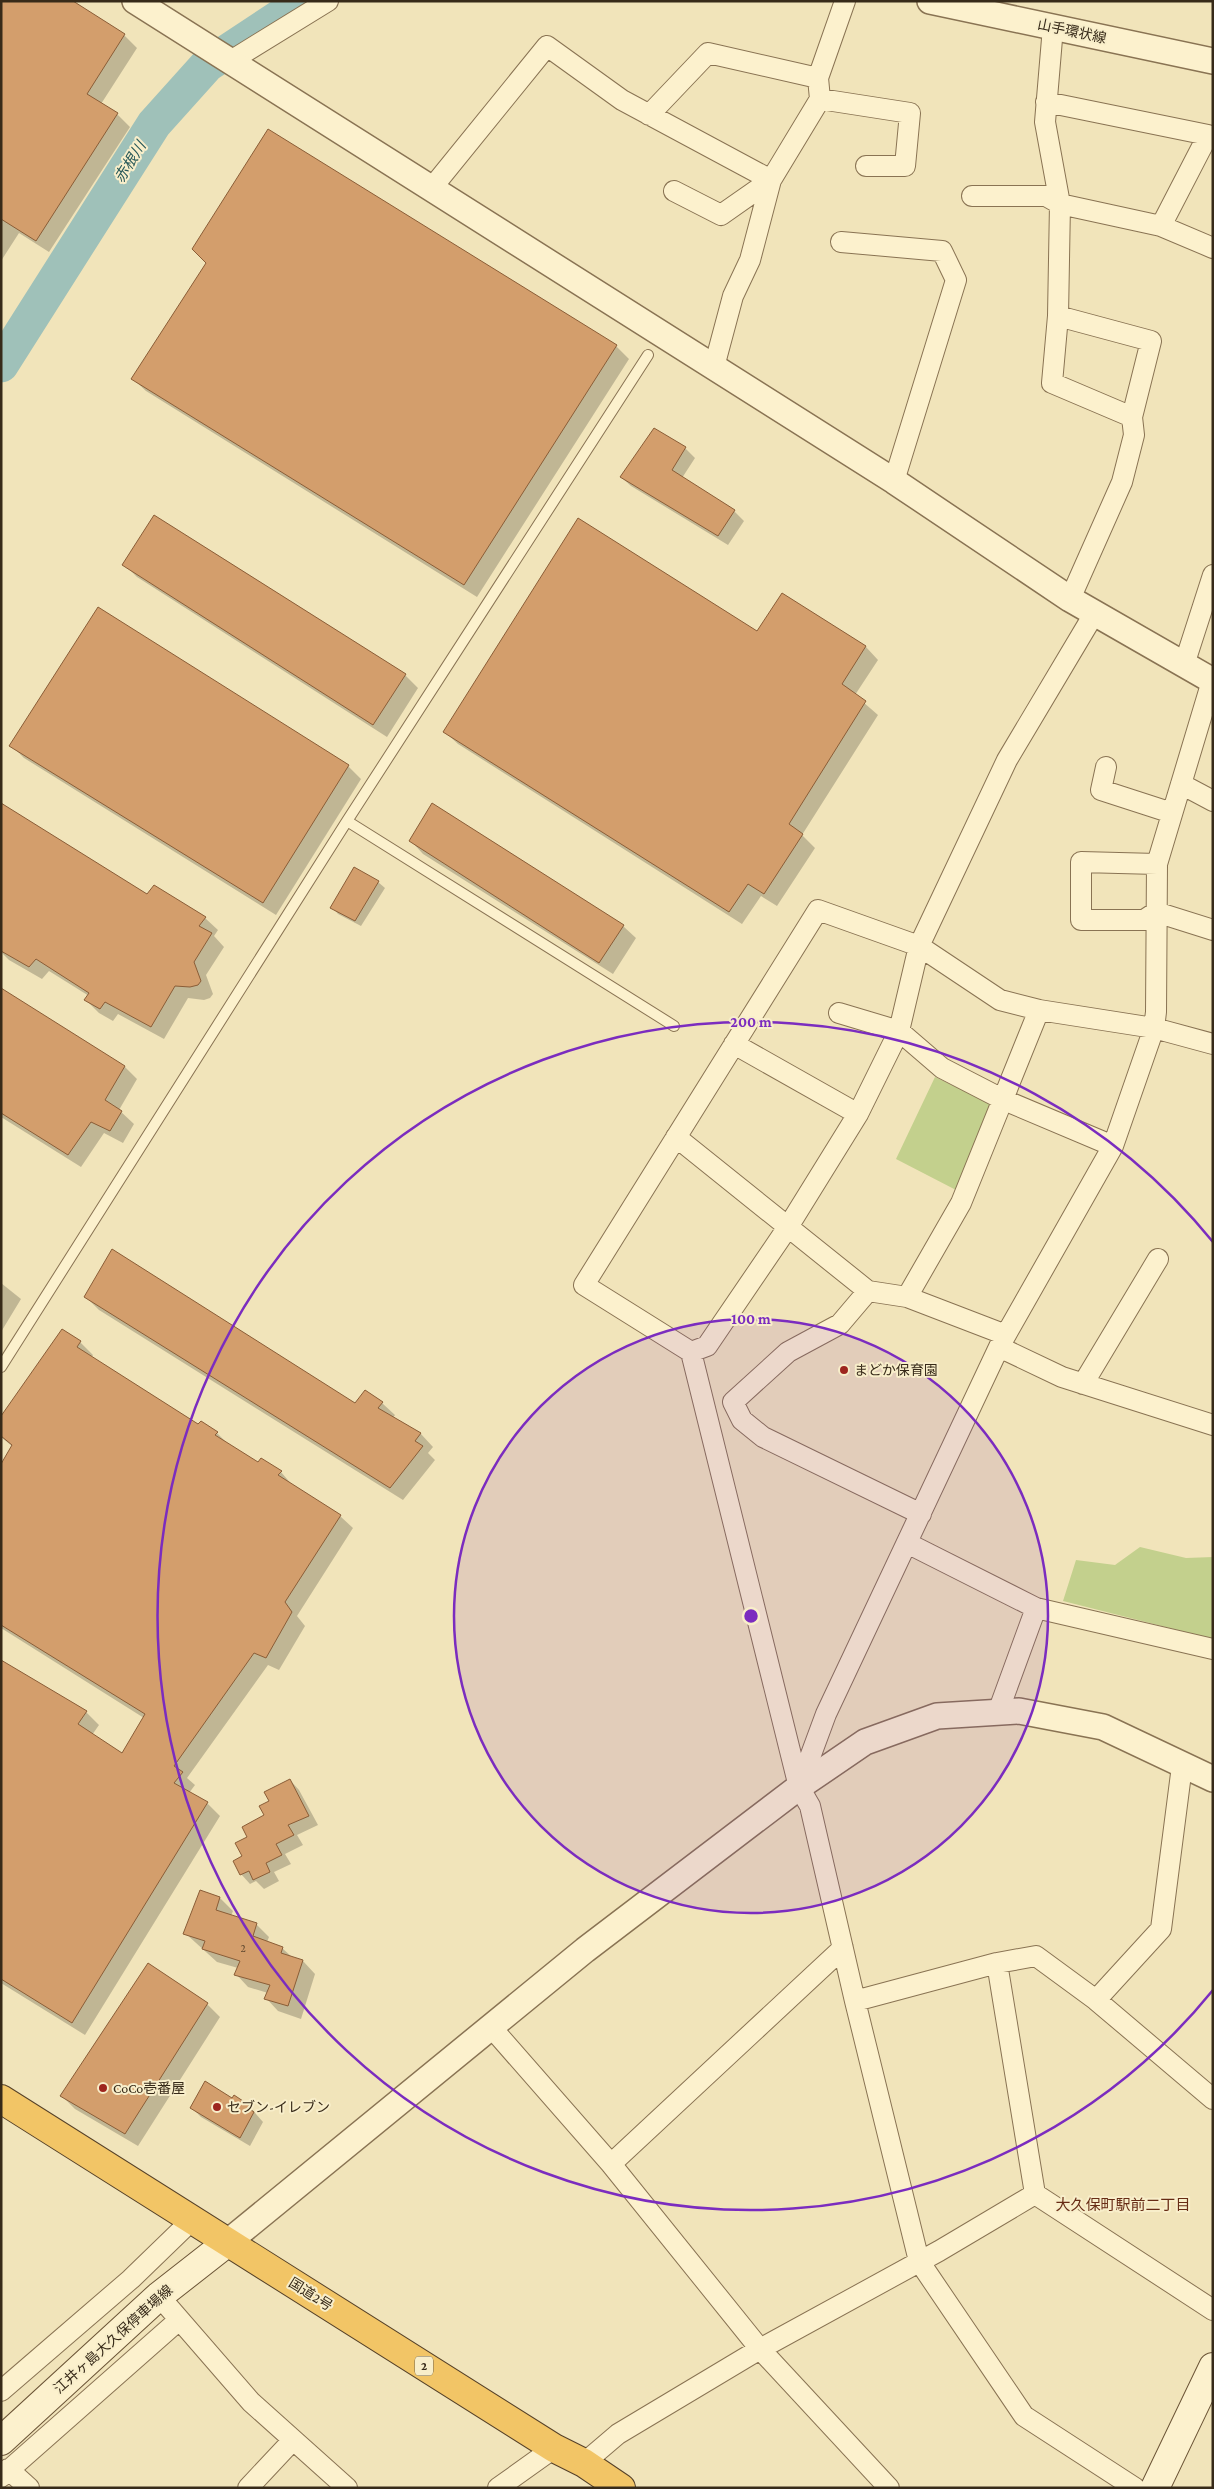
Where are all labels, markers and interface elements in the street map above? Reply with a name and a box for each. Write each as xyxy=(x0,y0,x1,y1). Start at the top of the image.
street label: 山手環状線 xyxy=(1036,16,1108,46)
water label: 赤根川 xyxy=(111,137,150,185)
text: 200 m xyxy=(730,1014,772,1030)
text: 100 m xyxy=(731,1311,771,1327)
place label: まどか保育園 xyxy=(854,1362,938,1378)
marker: まどか保育園 xyxy=(838,1364,850,1376)
centre of rings xyxy=(742,1607,760,1625)
house number: 2 xyxy=(240,1942,246,1954)
place label: CoCo壱番屋 xyxy=(113,2080,185,2096)
marker: CoCo壱番屋 xyxy=(97,2082,109,2094)
place label: セブン-イレブン xyxy=(227,2099,330,2115)
marker: セブン-イレブン xyxy=(211,2101,223,2113)
district label: 大久保町駅前二丁目 xyxy=(1055,2197,1191,2213)
street label: 国道2号 xyxy=(286,2274,336,2314)
street label: 江井ヶ島大久保停車場線 xyxy=(50,2282,176,2396)
road number: 2 xyxy=(415,2356,433,2376)

